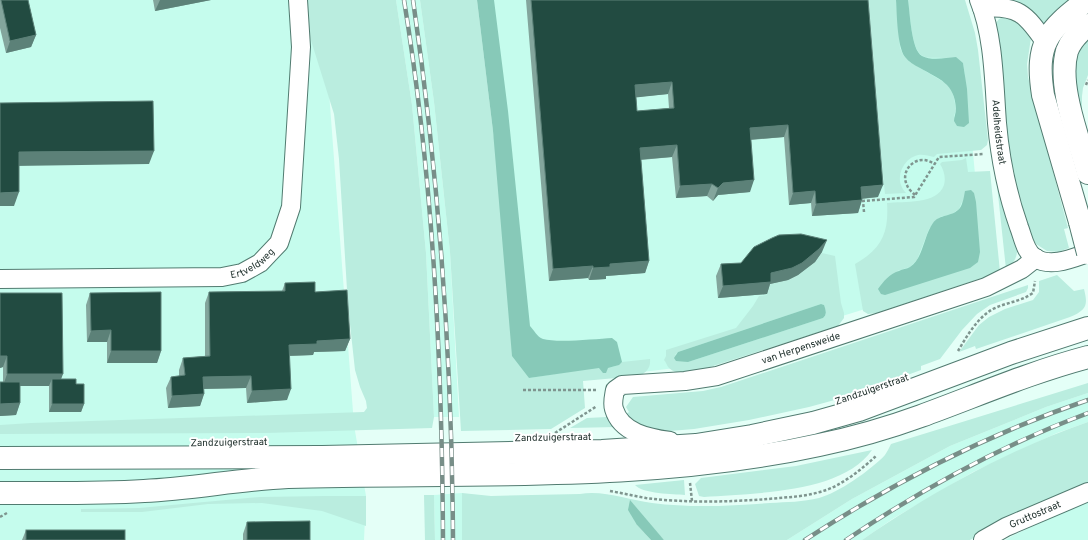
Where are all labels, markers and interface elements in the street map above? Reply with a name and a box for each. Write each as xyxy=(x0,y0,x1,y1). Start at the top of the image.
street label: Adelheidstraat xyxy=(989,99,1009,166)
street label: Ertveldweg xyxy=(229,245,277,282)
street label: van Herpensweide xyxy=(760,329,842,367)
street label: Zandzuigerstraat xyxy=(833,371,911,409)
street label: Zandzuigerstraat xyxy=(514,431,592,445)
street label: Zandzuigerstraat xyxy=(190,436,268,450)
street label: Gruttostraat xyxy=(1007,498,1063,531)

